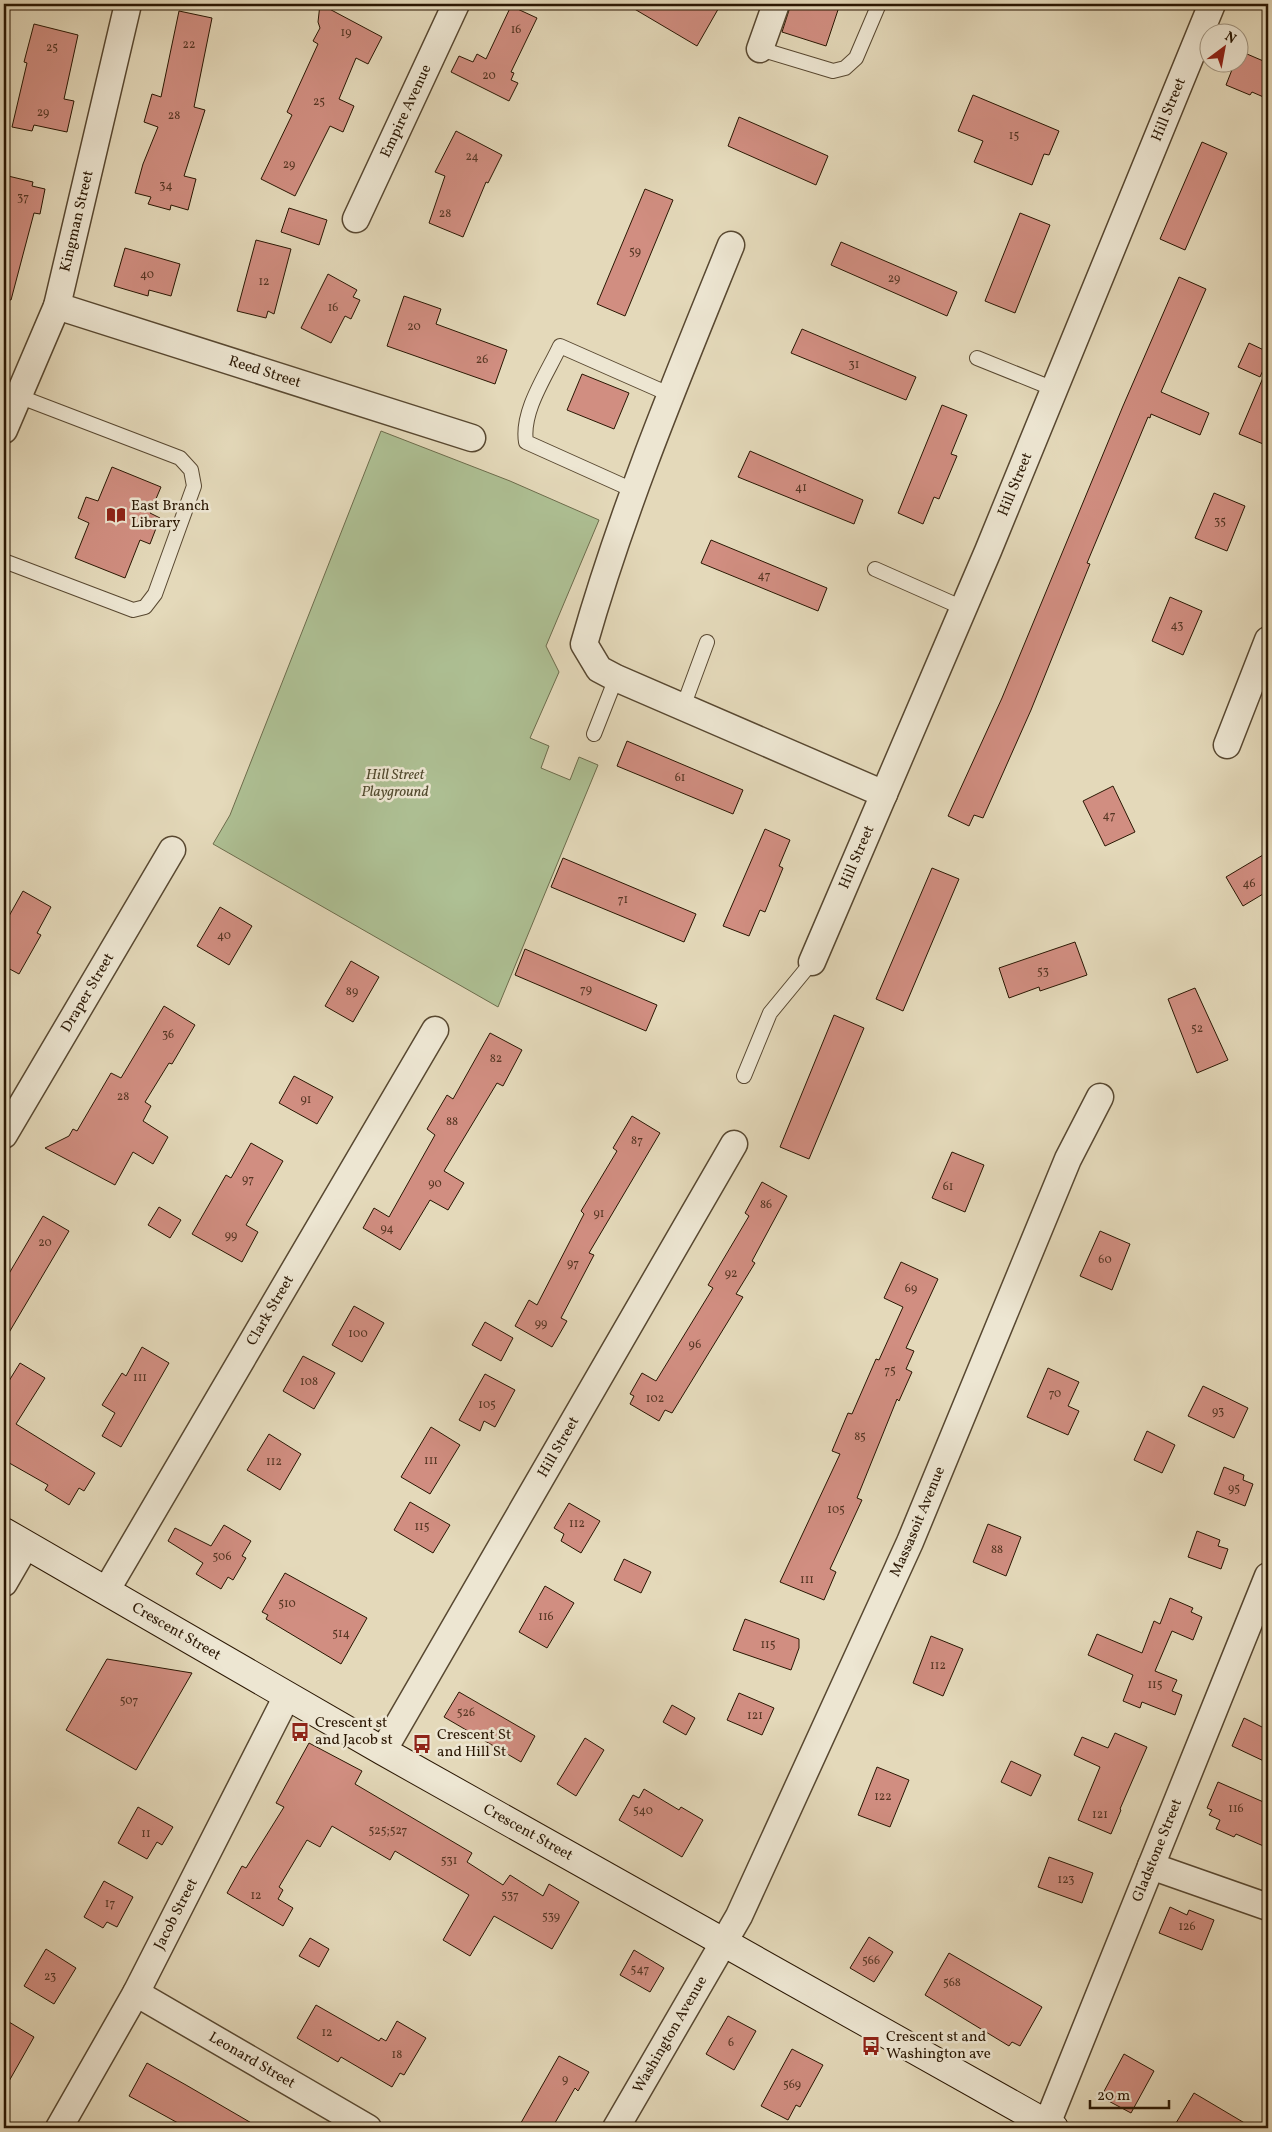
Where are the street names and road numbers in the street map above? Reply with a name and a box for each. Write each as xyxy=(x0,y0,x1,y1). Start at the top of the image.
street label: Empire Avenue xyxy=(375,61,437,161)
street label: Hill Street xyxy=(1146,75,1191,145)
street label: Kingman Street xyxy=(55,168,99,274)
street label: Reed Street xyxy=(226,351,304,393)
street label: Hill Street xyxy=(993,449,1038,520)
street label: Hill Street xyxy=(834,822,880,892)
street label: Draper Street xyxy=(56,949,119,1037)
street label: Clark Street xyxy=(241,1271,299,1350)
street label: Hill Street xyxy=(533,1413,585,1481)
street label: Massasoit Avenue xyxy=(885,1463,950,1580)
street label: Crescent Street xyxy=(128,1597,225,1666)
street label: Gladstone Street xyxy=(1127,1796,1188,1905)
street label: Crescent Street xyxy=(479,1799,577,1866)
street label: Jacob Street xyxy=(149,1875,203,1953)
street label: Washington Avenue xyxy=(628,1972,712,2097)
street label: Leonard Street xyxy=(205,2027,299,2094)

